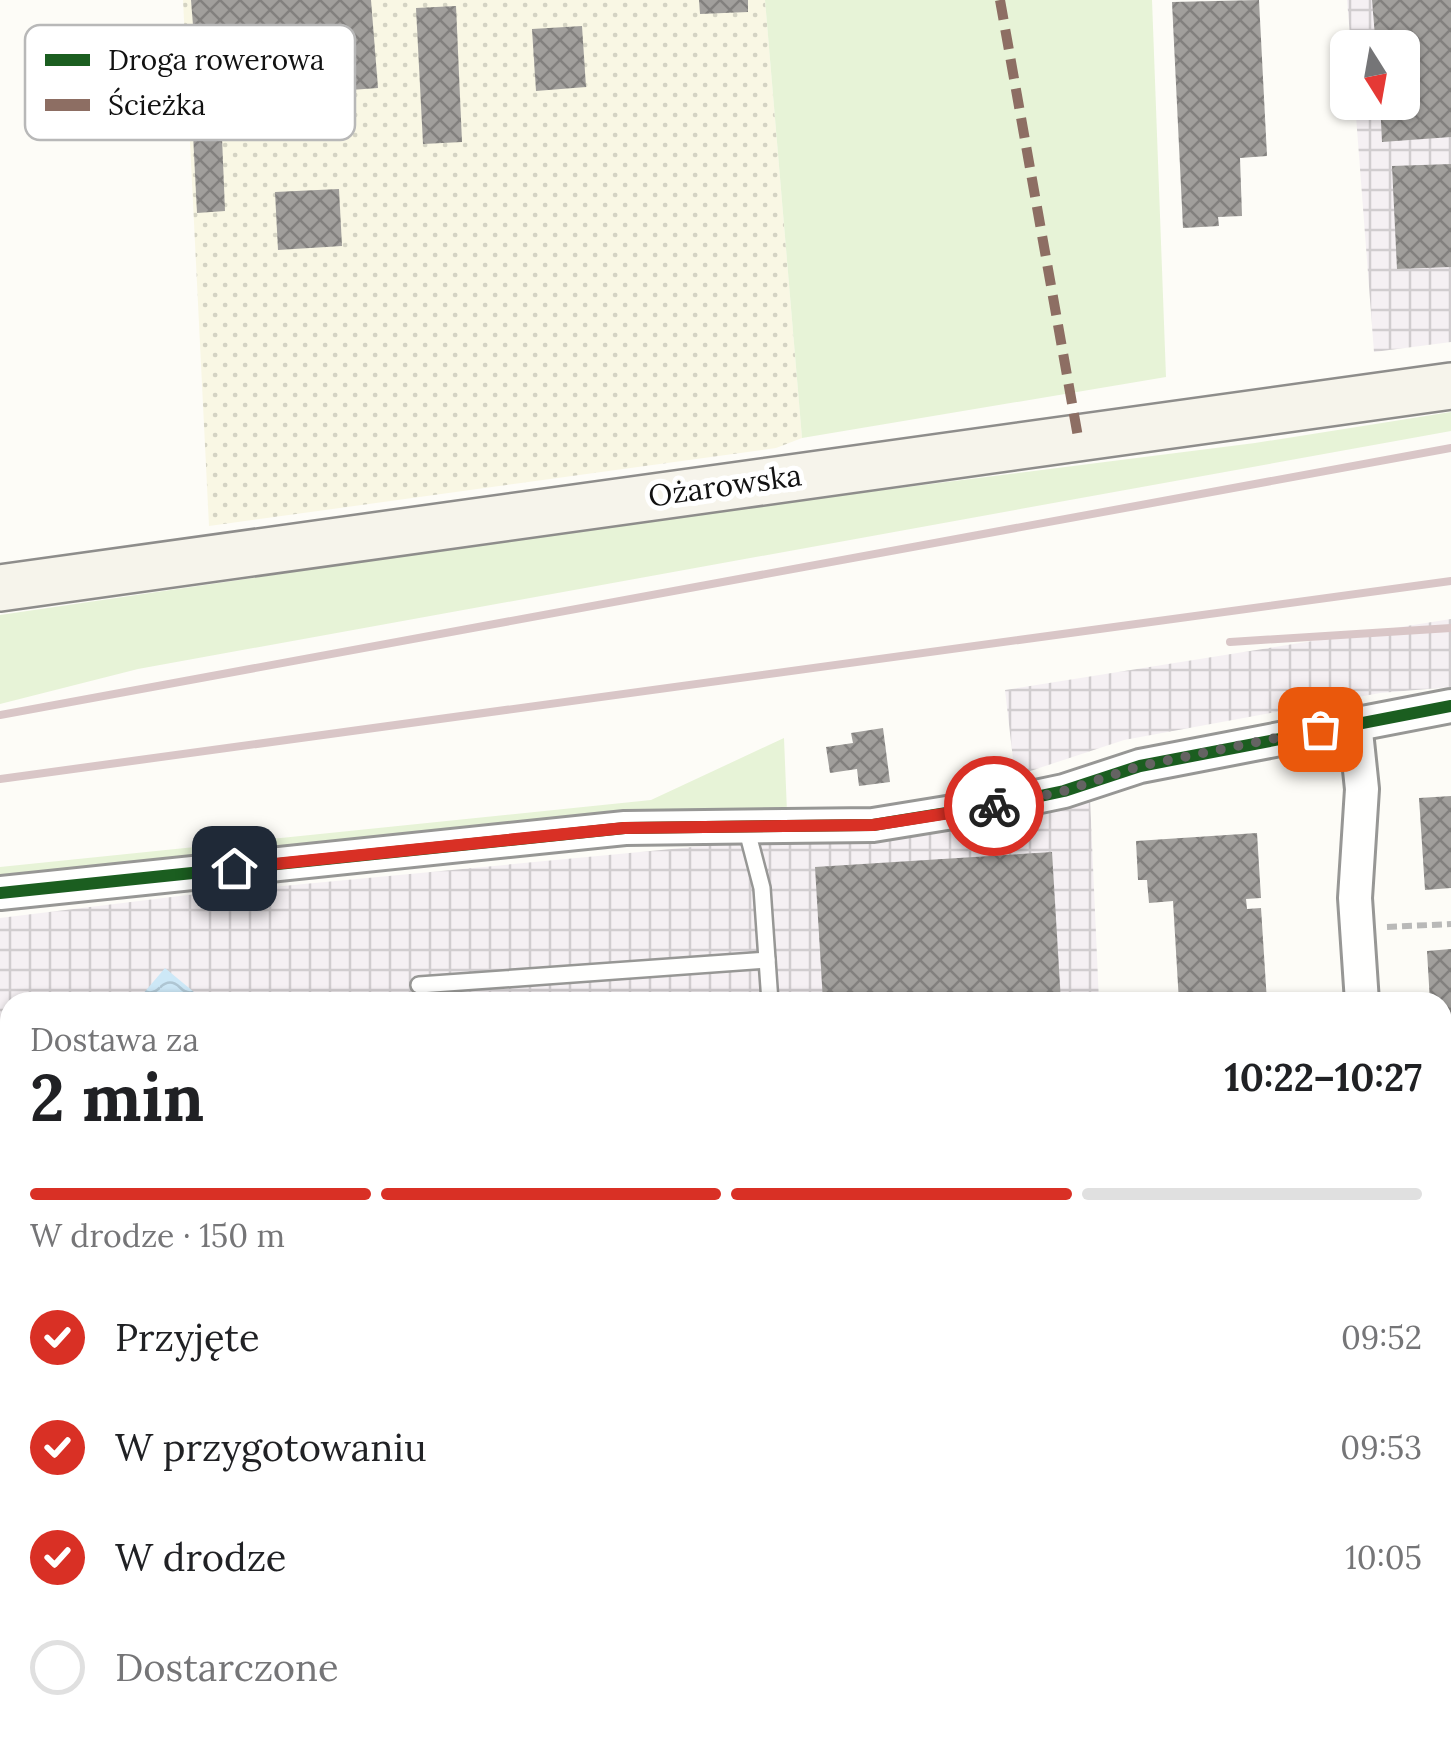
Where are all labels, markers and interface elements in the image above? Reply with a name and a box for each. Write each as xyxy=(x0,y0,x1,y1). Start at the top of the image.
legend xyxy=(25,25,355,140)
north arrow xyxy=(1330,30,1420,120)
map controls xyxy=(1330,30,1420,120)
text: Droga rowerowa xyxy=(108,42,324,78)
text: Ścieżka xyxy=(108,87,206,123)
street label: Ożarowska xyxy=(646,455,804,515)
pin xyxy=(1278,687,1363,772)
icon: bag xyxy=(1293,702,1348,757)
courier xyxy=(944,756,1044,856)
icon: bike xyxy=(967,779,1022,834)
pin xyxy=(192,826,277,911)
icon: home xyxy=(207,841,262,896)
text: Dostawa za xyxy=(30,1019,199,1060)
text: 10:22–10:27 xyxy=(1224,1053,1422,1101)
text: 2 min xyxy=(30,1056,204,1139)
text: W drodze · 150 m xyxy=(30,1215,285,1256)
icon: check xyxy=(30,1310,85,1365)
text: Przyjęte xyxy=(115,1313,260,1361)
text: 09:52 xyxy=(1341,1317,1422,1358)
icon: check xyxy=(30,1420,85,1475)
text: W przygotowaniu xyxy=(115,1423,427,1471)
text: 09:53 xyxy=(1340,1427,1422,1468)
icon: check xyxy=(30,1530,85,1585)
text: W drodze xyxy=(115,1533,286,1581)
text: 10:05 xyxy=(1345,1537,1422,1578)
text: Dostarczone xyxy=(115,1643,339,1691)

